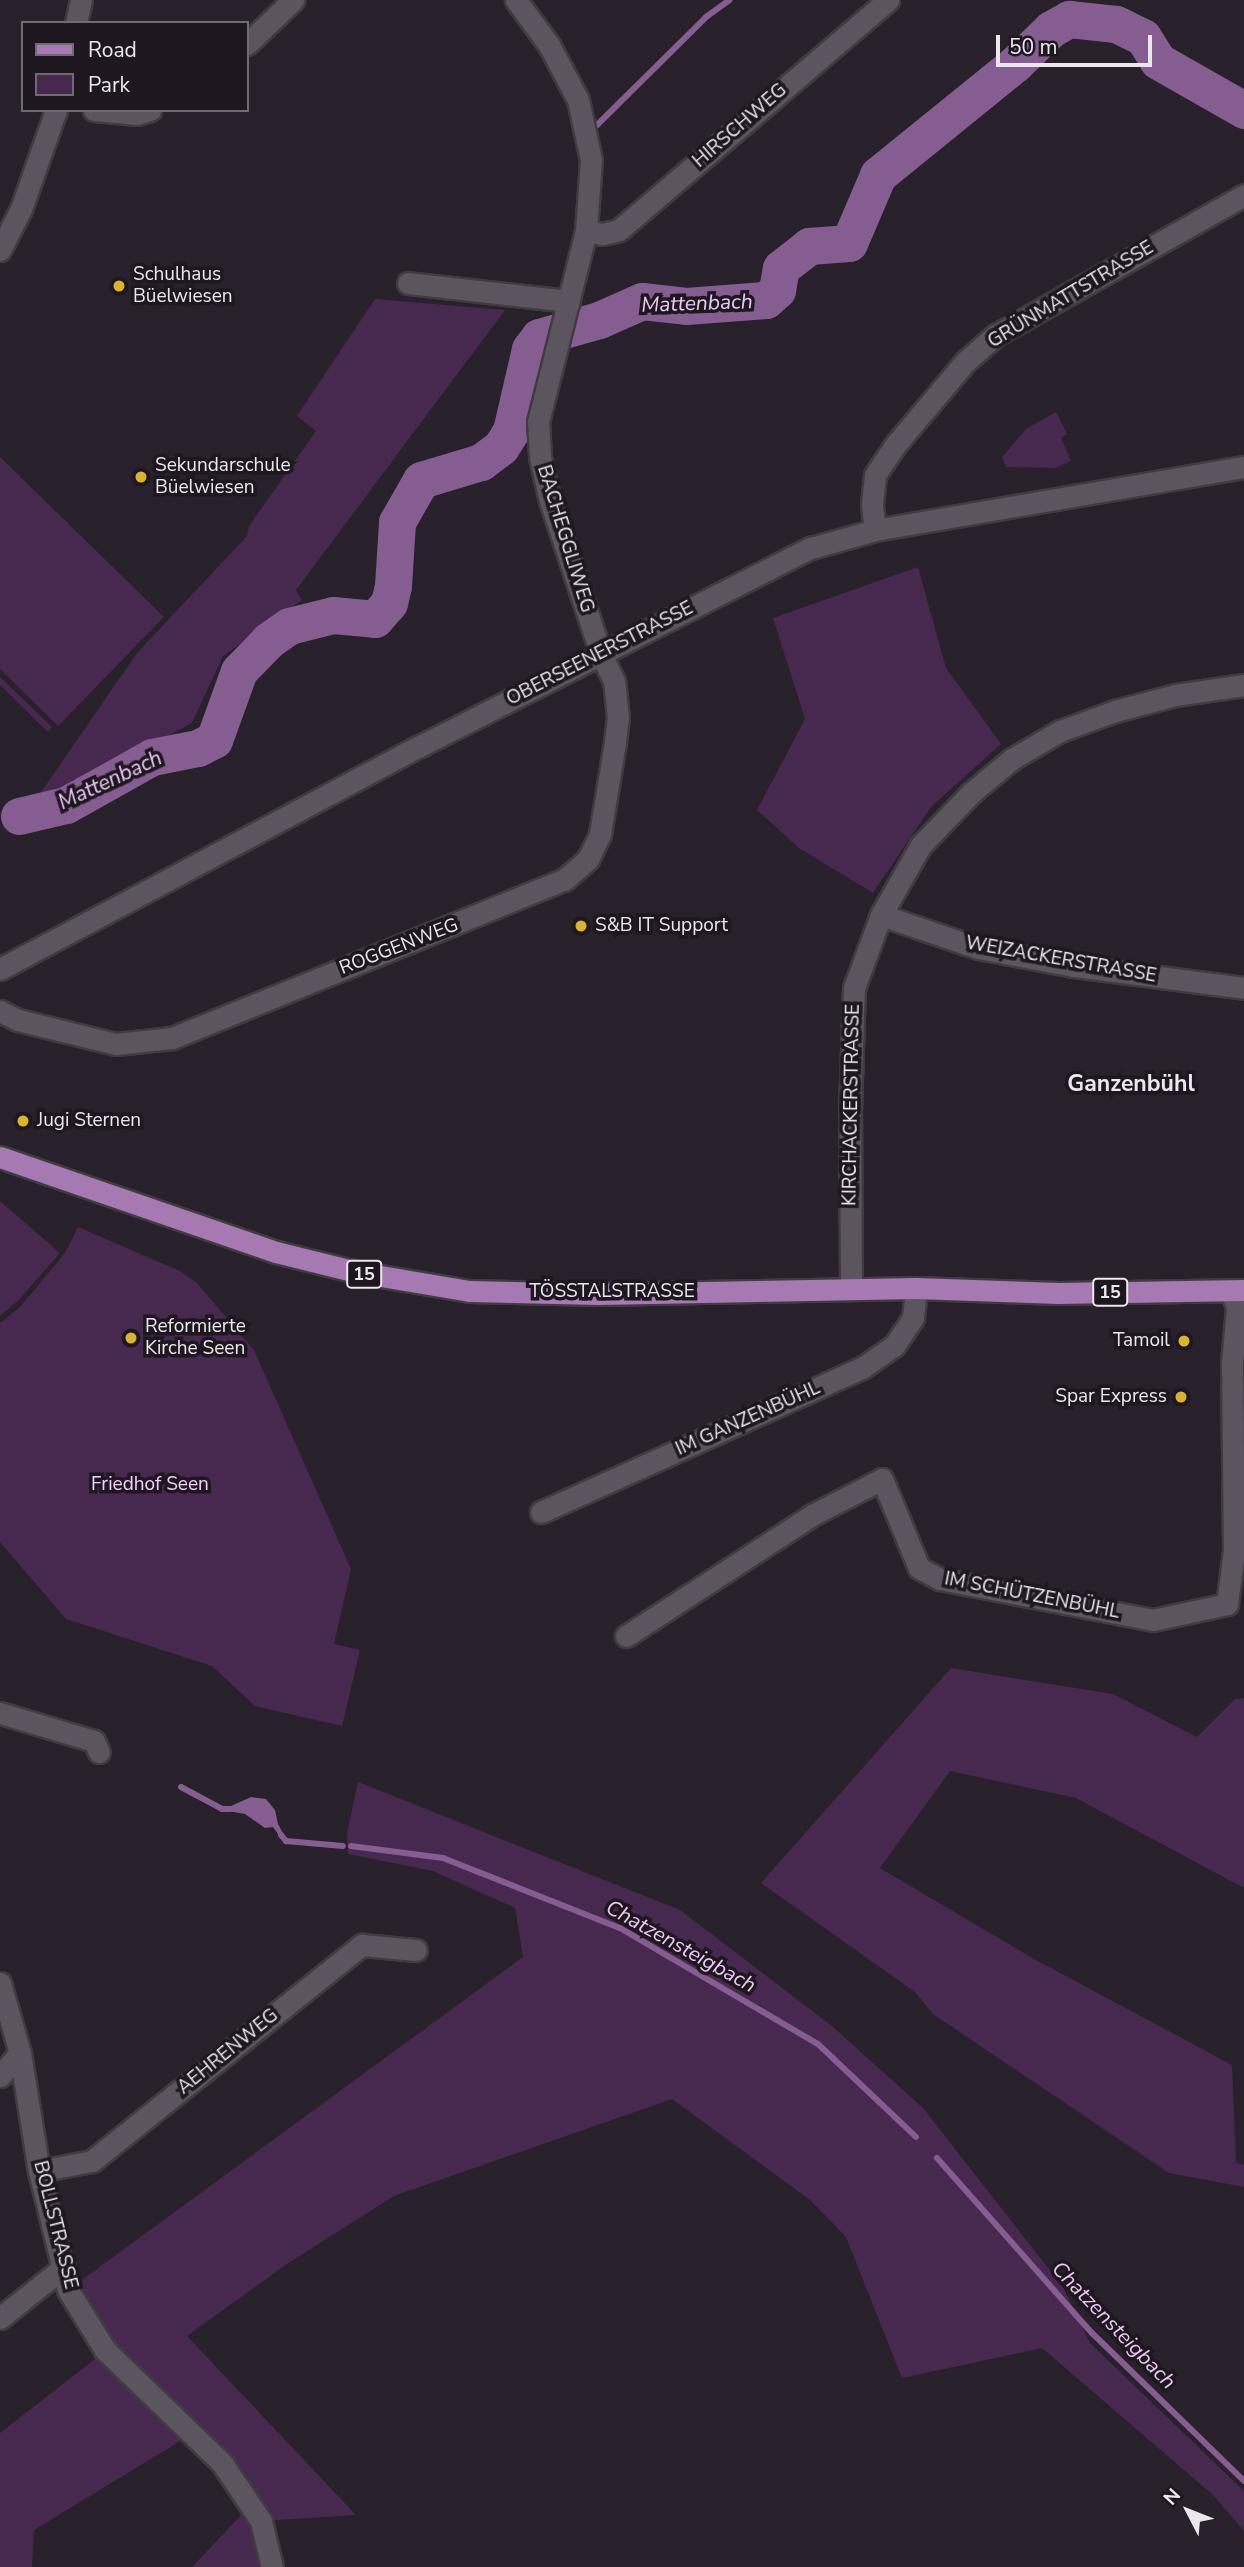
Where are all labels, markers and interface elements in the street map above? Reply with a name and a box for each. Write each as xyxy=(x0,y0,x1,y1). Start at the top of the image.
legend xyxy=(21,21,248,112)
scale bar xyxy=(999,21,1155,65)
text: 50 m xyxy=(1009,33,1058,61)
text: Road xyxy=(88,36,137,64)
text: Park xyxy=(88,71,130,99)
street label: HIRSCHWEG xyxy=(688,79,792,173)
street label: GRÜNMATTSTRASSE xyxy=(984,237,1158,353)
place label: Schulhaus Büelwiesen xyxy=(133,264,233,308)
marker: Schulhaus Büelwiesen xyxy=(111,278,127,294)
water label: Mattenbach xyxy=(641,288,753,318)
place label: Sekundarschule Büelwiesen xyxy=(155,455,291,499)
street label: BACHEGGLIWEG xyxy=(532,462,598,616)
marker: Sekundarschule Büelwiesen xyxy=(133,469,149,485)
street label: OBERSEENERSTRASSE xyxy=(503,597,697,711)
water label: Mattenbach xyxy=(54,745,166,815)
street label: ROGGENWEG xyxy=(336,914,462,980)
place label: S&B IT Support xyxy=(595,915,728,937)
marker: S&B IT Support xyxy=(573,918,589,934)
street label: WEIZACKERSTRASSE xyxy=(964,932,1158,988)
street label: KIRCHACKERSTRASSE xyxy=(839,1004,865,1206)
district label: Ganzenbühl xyxy=(1067,1070,1195,1098)
place label: Jugi Sternen xyxy=(37,1110,141,1132)
marker: Jugi Sternen xyxy=(15,1113,31,1129)
road number: 15 xyxy=(345,1260,383,1288)
road number: 15 xyxy=(1091,1278,1129,1307)
street label: TÖSSTALSTRASSE xyxy=(529,1281,695,1303)
place label: Reformierte Kirche Seen xyxy=(145,1316,246,1360)
marker: Reformierte Kirche Seen xyxy=(123,1330,139,1346)
place label: Tamoil xyxy=(1113,1330,1170,1352)
marker: Tamoil xyxy=(1176,1333,1192,1349)
street label: IM GANZENBÜHL xyxy=(672,1377,824,1461)
place label: Spar Express xyxy=(1055,1386,1167,1408)
marker: Spar Express xyxy=(1173,1389,1189,1405)
park label: Friedhof Seen xyxy=(91,1474,209,1496)
street label: IM SCHÜTZENBÜHL xyxy=(943,1568,1121,1624)
water label: Chatzensteigbach xyxy=(602,1894,760,1998)
street label: AEHRENWEG xyxy=(173,2004,283,2100)
street label: BOLLSTRASSE xyxy=(28,2159,82,2291)
water label: Chatzensteigbach xyxy=(1047,2256,1181,2394)
north arrow xyxy=(1153,2476,1223,2546)
text: N xyxy=(1158,2483,1187,2511)

